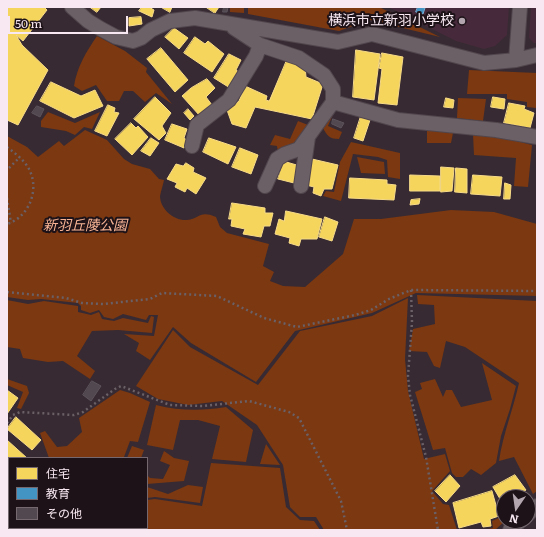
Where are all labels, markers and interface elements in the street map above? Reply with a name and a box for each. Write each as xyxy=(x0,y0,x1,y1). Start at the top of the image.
scale bar xyxy=(10,8,130,34)
place label: 横浜市立新羽小学校 xyxy=(328,13,454,29)
text: 50 m xyxy=(15,14,42,32)
marker: 横浜市立新羽小学校 xyxy=(457,16,467,26)
park label: 新羽丘陵公園 xyxy=(43,218,127,234)
legend xyxy=(8,457,148,529)
text: 住宅 xyxy=(46,464,70,482)
text: 教育 xyxy=(46,484,70,502)
north arrow xyxy=(496,489,536,529)
text: その他 xyxy=(46,504,82,522)
text: N xyxy=(507,511,520,529)

